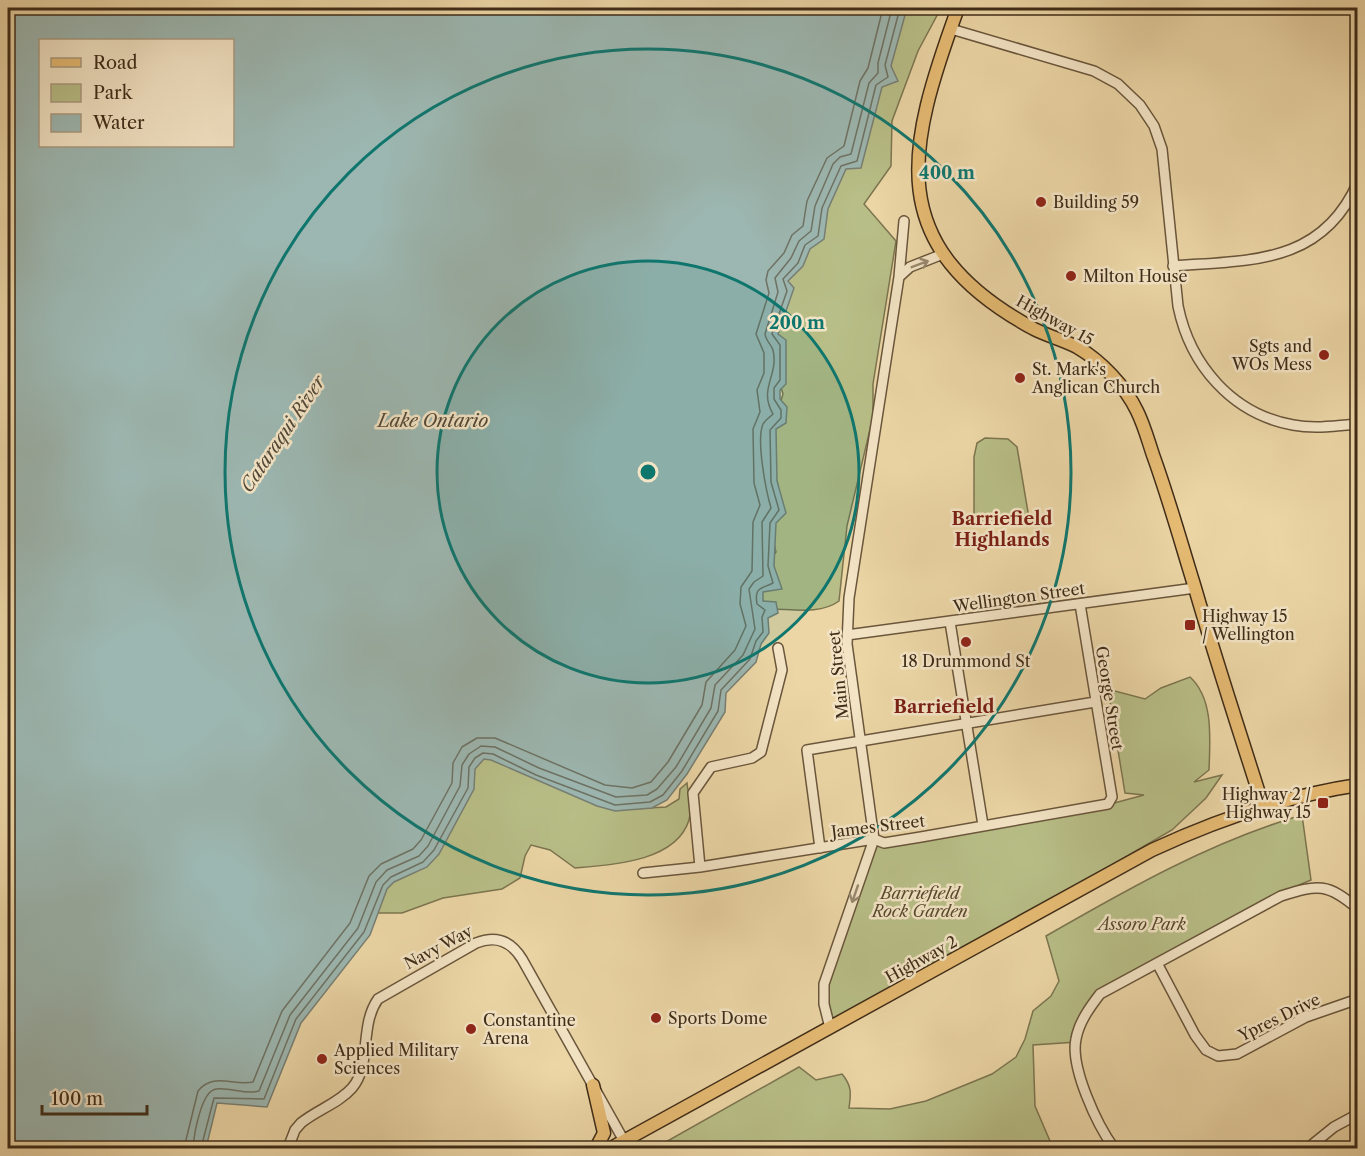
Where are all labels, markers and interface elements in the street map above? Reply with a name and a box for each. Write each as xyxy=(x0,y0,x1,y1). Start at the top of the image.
legend xyxy=(39,39,234,147)
text: Road xyxy=(93,52,138,74)
text: Park xyxy=(93,82,134,104)
text: Water xyxy=(92,112,145,134)
text: 400 m xyxy=(919,162,975,184)
place label: Building 59 xyxy=(1053,192,1139,212)
marker: Building 59 xyxy=(1034,195,1048,209)
one-way arrow xyxy=(910,258,929,269)
place label: Milton House xyxy=(1083,266,1187,286)
marker: Milton House xyxy=(1064,269,1078,283)
street label: Highway 15 xyxy=(1013,291,1097,349)
text: 200 m xyxy=(769,312,825,334)
place label: Sgts and WOs Mess xyxy=(1231,336,1312,374)
marker: Sgts and WOs Mess xyxy=(1317,348,1331,362)
place label: St. Mark's Anglican Church xyxy=(1031,359,1160,397)
water label: Cataraqui River xyxy=(236,370,331,496)
marker: St. Mark's Anglican Church xyxy=(1013,371,1027,385)
water label: Lake Ontario xyxy=(376,410,488,432)
centre of rings xyxy=(638,462,658,482)
district label: Barriefield Highlands xyxy=(952,508,1053,551)
street label: Wellington Street xyxy=(951,578,1087,616)
place label: Highway 15 / Wellington xyxy=(1202,606,1295,644)
marker: Highway 15 / Wellington xyxy=(1183,618,1197,632)
street label: Main Street xyxy=(823,629,853,720)
marker: 18 Drummond St xyxy=(959,635,973,649)
street label: George Street xyxy=(1092,644,1128,752)
place label: 18 Drummond St xyxy=(902,651,1031,671)
district label: Barriefield xyxy=(894,696,995,718)
place label: Highway 2 / Highway 15 xyxy=(1222,784,1311,822)
marker: Highway 2 / Highway 15 xyxy=(1316,796,1330,810)
street label: James Street xyxy=(827,810,926,842)
park label: Barriefield Rock Garden xyxy=(870,883,968,921)
one-way arrow xyxy=(849,884,860,903)
park label: Assoro Park xyxy=(1095,914,1186,934)
street label: Navy Way xyxy=(400,920,477,973)
street label: Highway 2 xyxy=(881,931,961,987)
street label: Ypres Drive xyxy=(1234,989,1323,1046)
place label: Sports Dome xyxy=(668,1008,767,1028)
place label: Constantine Arena xyxy=(482,1010,576,1048)
marker: Sports Dome xyxy=(649,1011,663,1025)
marker: Constantine Arena xyxy=(464,1022,478,1036)
place label: Applied Military Sciences xyxy=(333,1040,460,1078)
marker: Applied Military Sciences xyxy=(315,1052,329,1066)
scale bar xyxy=(42,1078,147,1116)
text: 100 m xyxy=(51,1088,103,1110)

